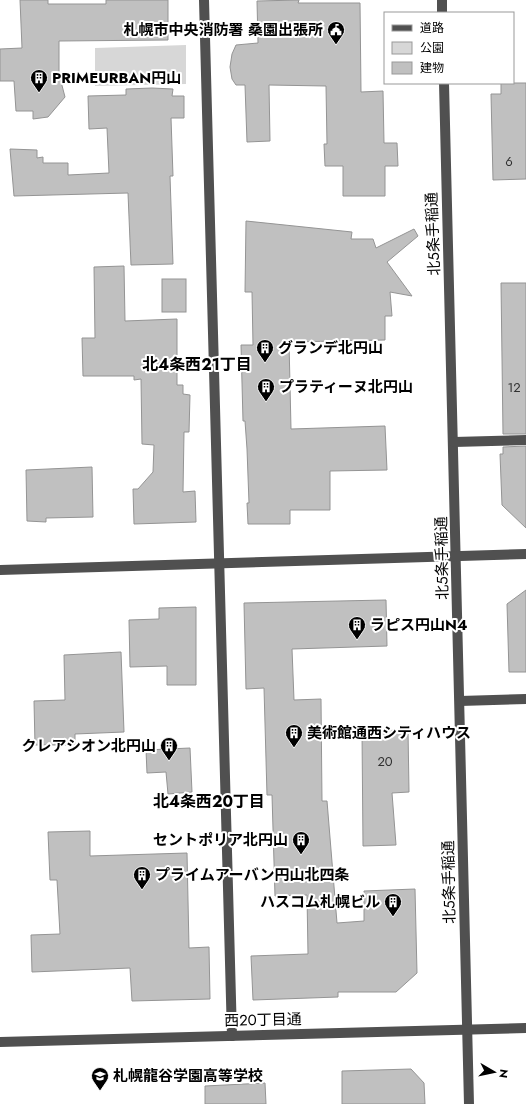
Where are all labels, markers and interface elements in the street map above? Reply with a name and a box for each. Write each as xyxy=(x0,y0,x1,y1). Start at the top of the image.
legend xyxy=(384,12,514,84)
place label: 札幌市中央消防署 桑園出張所 xyxy=(123,19,323,41)
text: 道路 xyxy=(420,19,444,37)
public building icon: 札幌市中央消防署 桑園出張所 xyxy=(326,20,346,45)
text: 公園 xyxy=(420,39,444,57)
text: 建物 xyxy=(420,59,444,77)
place label: PRIMEURBAN円山 xyxy=(52,67,181,89)
building icon: PRIMEURBAN円山 xyxy=(29,68,49,93)
house number: 6 xyxy=(505,152,513,171)
street label: 北5条手稲通 xyxy=(421,192,445,276)
place label: グランデ北円山 xyxy=(278,337,383,359)
building icon: グランデ北円山 xyxy=(255,338,275,363)
district label: 北4条西21丁目 xyxy=(142,353,252,376)
place label: プラティーヌ北円山 xyxy=(279,376,413,398)
building icon: プラティーヌ北円山 xyxy=(256,377,276,402)
house number: 12 xyxy=(507,378,521,397)
street label: 北5条手稲通 xyxy=(430,516,454,600)
place label: ラピス円山N4 xyxy=(370,614,467,636)
building icon: ラピス円山N4 xyxy=(347,615,367,640)
place label: 美術館通西シティハウス xyxy=(307,722,471,744)
building icon: 美術館通西シティハウス xyxy=(284,723,304,748)
place label: クレアシオン北円山 xyxy=(22,735,156,757)
building icon: クレアシオン北円山 xyxy=(159,736,179,761)
house number: 20 xyxy=(377,752,393,771)
district label: 北4条西20丁目 xyxy=(153,790,265,813)
place label: セントポリア北円山 xyxy=(153,829,288,851)
building icon: セントポリア北円山 xyxy=(291,830,311,855)
street label: 北5条手稲通 xyxy=(437,840,461,924)
place label: プライムアーバン円山北四条 xyxy=(155,864,349,886)
building icon: プライムアーバン円山北四条 xyxy=(132,865,152,890)
place label: ハスコム札幌ビル xyxy=(260,891,380,913)
building icon: ハスコム札幌ビル xyxy=(383,892,403,917)
street label: 西20丁目通 xyxy=(224,1008,302,1032)
north arrow xyxy=(474,1052,514,1092)
place label: 札幌龍谷学園高等学校 xyxy=(113,1065,263,1087)
school or university icon: 札幌龍谷学園高等学校 xyxy=(90,1066,110,1091)
text: N xyxy=(495,1068,512,1079)

